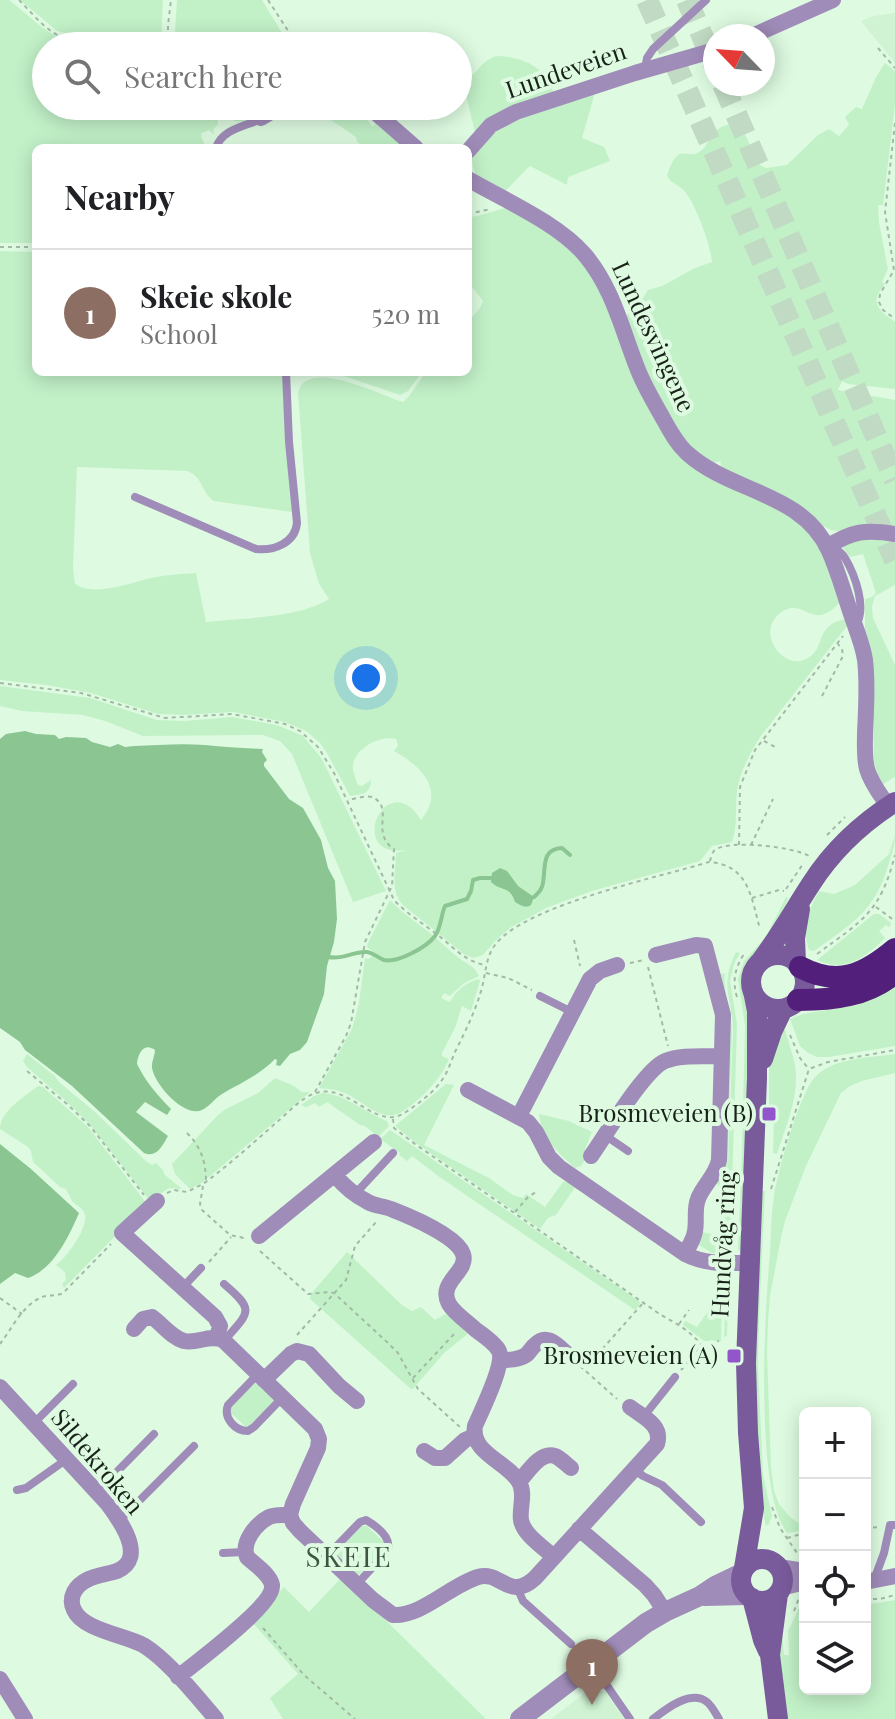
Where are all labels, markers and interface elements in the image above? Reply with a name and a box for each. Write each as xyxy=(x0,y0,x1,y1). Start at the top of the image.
north arrow xyxy=(703,24,775,96)
search box xyxy=(32,32,472,120)
street label: Lundeveien xyxy=(501,34,630,105)
icon: search xyxy=(60,54,104,98)
text: Search here xyxy=(124,56,283,96)
text: Nearby xyxy=(64,173,175,219)
street label: Lundesvingene xyxy=(606,255,704,417)
text: Skeie skole xyxy=(140,276,292,316)
text: 1 xyxy=(85,296,95,331)
text: 520 m xyxy=(372,296,440,331)
text: School xyxy=(140,316,218,351)
your location xyxy=(346,658,386,698)
place label: Brosmeveien (B) xyxy=(578,1096,753,1128)
marker: Brosmeveien (B) xyxy=(760,1105,778,1123)
street label: Hundvåg ring xyxy=(702,1169,742,1318)
place label: Brosmeveien (A) xyxy=(543,1338,718,1370)
marker: Brosmeveien (A) xyxy=(725,1347,743,1365)
street label: Sildekroken xyxy=(45,1401,152,1520)
map controls xyxy=(799,1407,871,1695)
button: + xyxy=(799,1407,871,1479)
button: − xyxy=(799,1479,871,1551)
district label: SKEIE xyxy=(305,1537,393,1574)
button: locate xyxy=(799,1551,871,1623)
button: layers xyxy=(799,1623,871,1695)
pin: 1 xyxy=(566,1639,618,1705)

